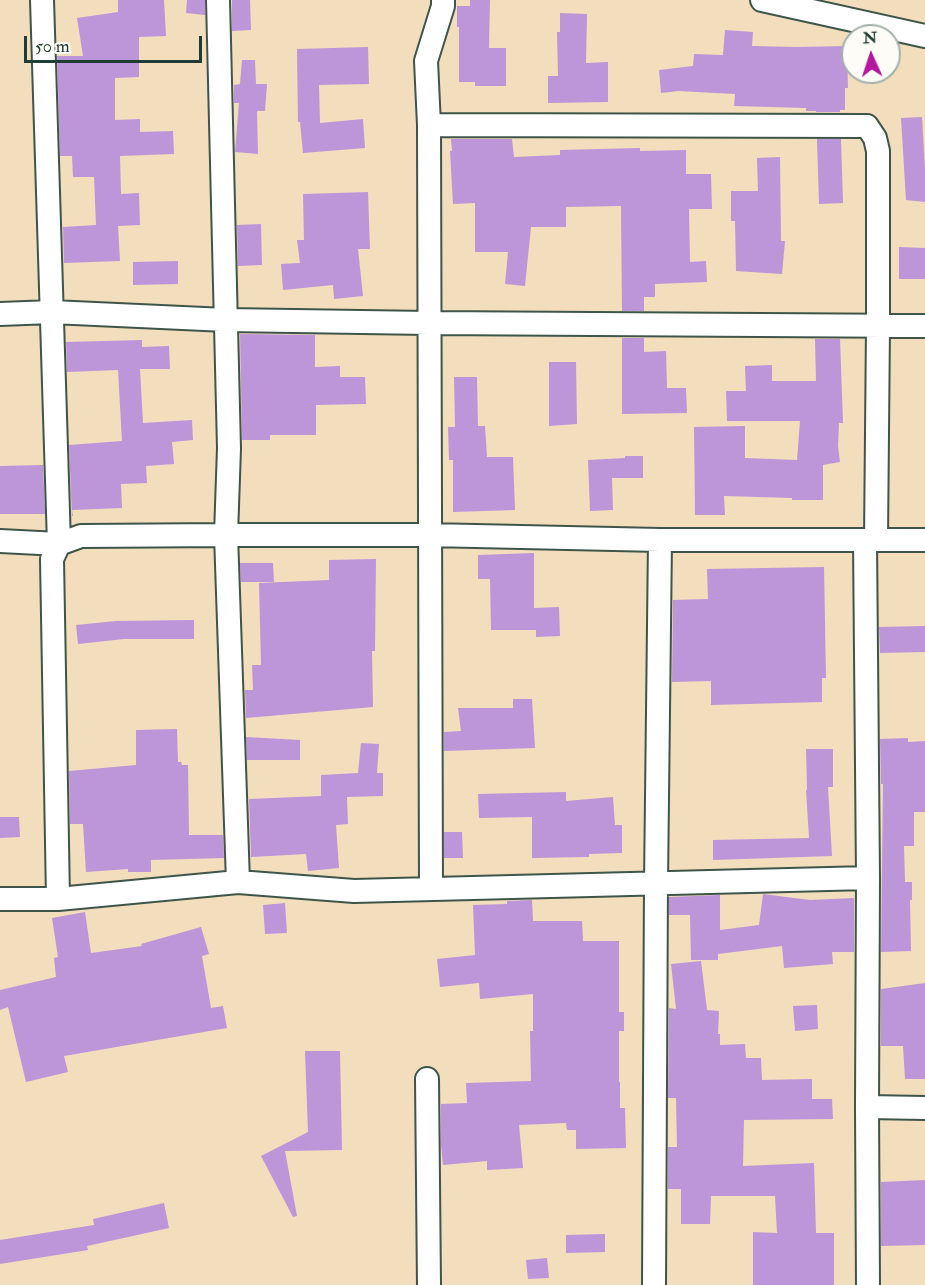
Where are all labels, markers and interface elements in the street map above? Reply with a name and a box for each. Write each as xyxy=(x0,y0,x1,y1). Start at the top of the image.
scale bar xyxy=(27,24,206,62)
north arrow xyxy=(841,24,901,84)
text: N xyxy=(862,28,878,48)
text: 50 m xyxy=(35,35,70,58)

